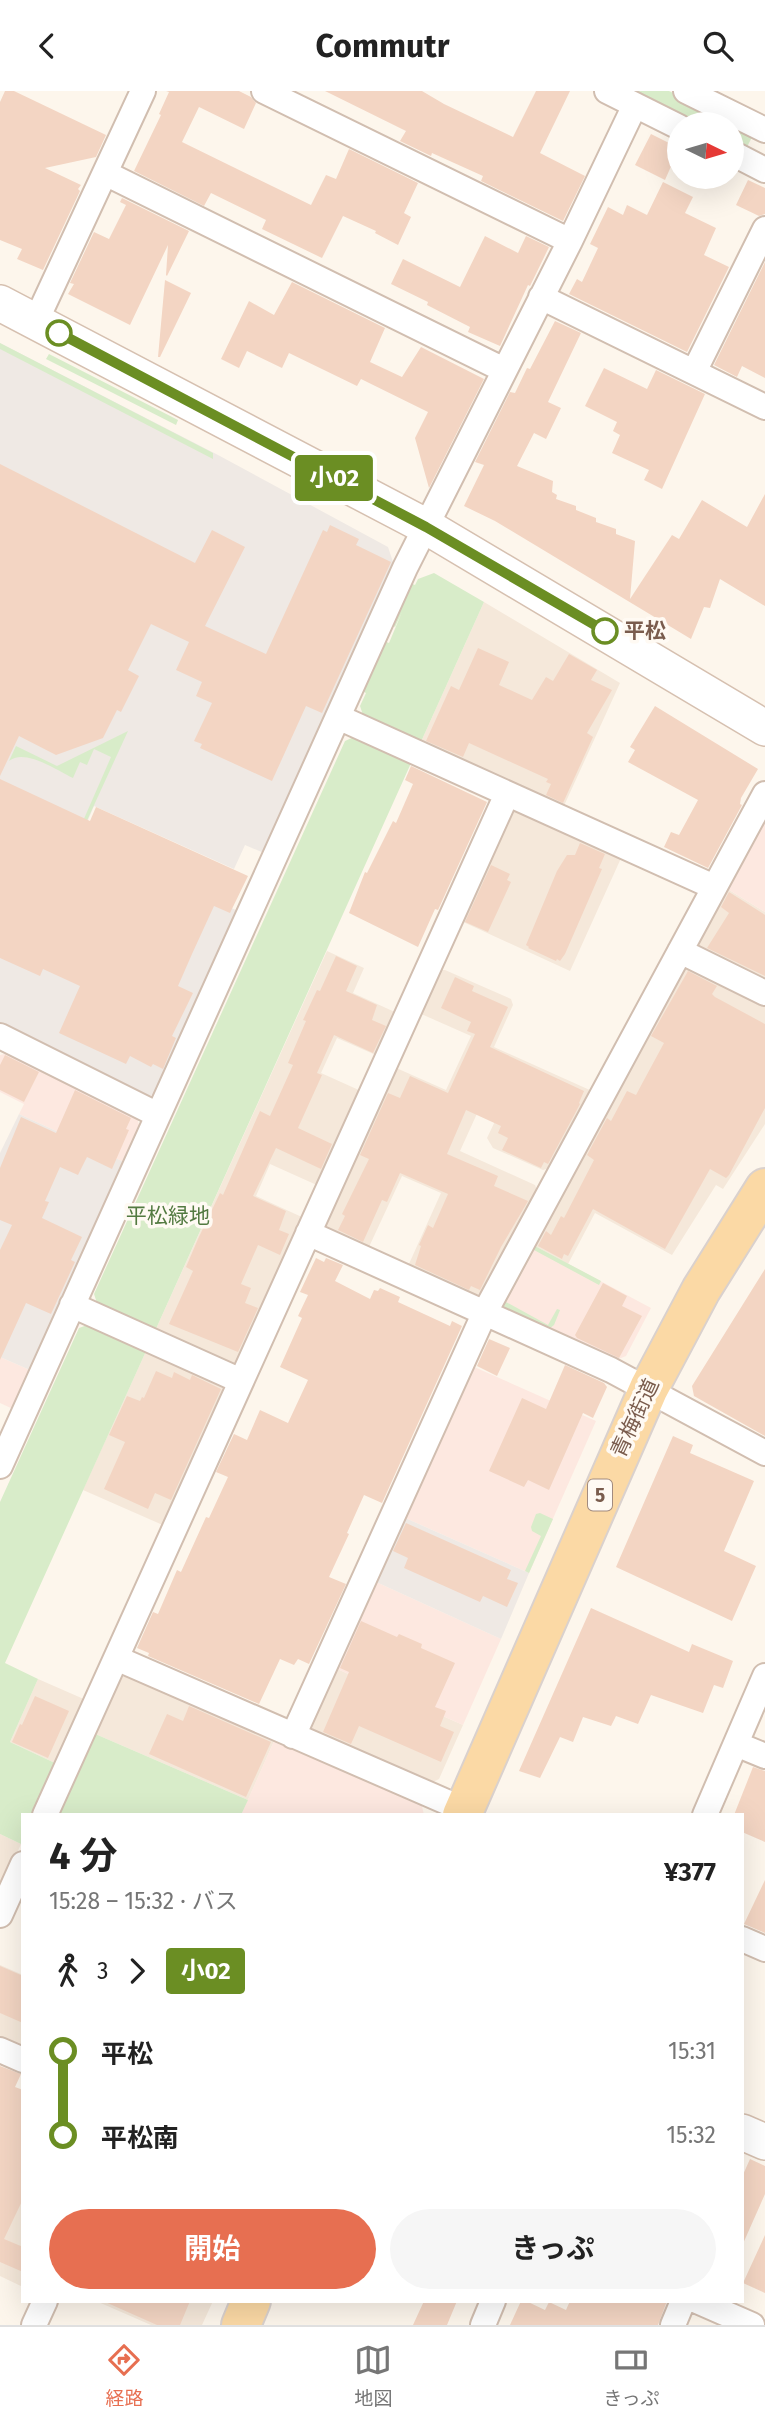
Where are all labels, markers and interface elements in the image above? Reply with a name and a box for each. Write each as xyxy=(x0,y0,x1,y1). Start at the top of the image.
icon: back xyxy=(28,27,66,65)
text: Commutr xyxy=(315,27,450,65)
icon: search xyxy=(699,27,737,65)
north arrow xyxy=(667,112,744,189)
map controls xyxy=(667,112,744,189)
unlabelled marker xyxy=(46,320,72,346)
line badge: 小02 xyxy=(294,455,374,501)
text: 小02 xyxy=(309,464,359,492)
marker: 平松 xyxy=(592,618,618,644)
place label: 平松 xyxy=(624,618,666,644)
park label: 平松緑地 xyxy=(126,1203,210,1229)
street label: 青梅街道 xyxy=(605,1374,665,1462)
road number: 5 xyxy=(588,1479,612,1511)
text: 4 分 xyxy=(49,1833,117,1879)
text: ¥377 xyxy=(664,1857,716,1888)
text: 15:28 – 15:32 · バス xyxy=(49,1887,238,1915)
icon: walk xyxy=(49,1952,87,1990)
icon: forward xyxy=(118,1952,156,1990)
text: 3 xyxy=(97,1957,108,1985)
text: 小02 xyxy=(180,1957,231,1985)
text: 15:31 xyxy=(668,2037,716,2065)
text: 平松 xyxy=(101,2039,153,2070)
text: 15:32 xyxy=(666,2121,716,2149)
text: 平松南 xyxy=(101,2123,179,2154)
button: 開始 xyxy=(49,2209,376,2289)
button: きっぷ xyxy=(390,2209,716,2289)
tab: 経路 xyxy=(105,2341,143,2410)
tab: 地図 xyxy=(354,2341,392,2410)
tab: きっぷ xyxy=(603,2341,660,2410)

